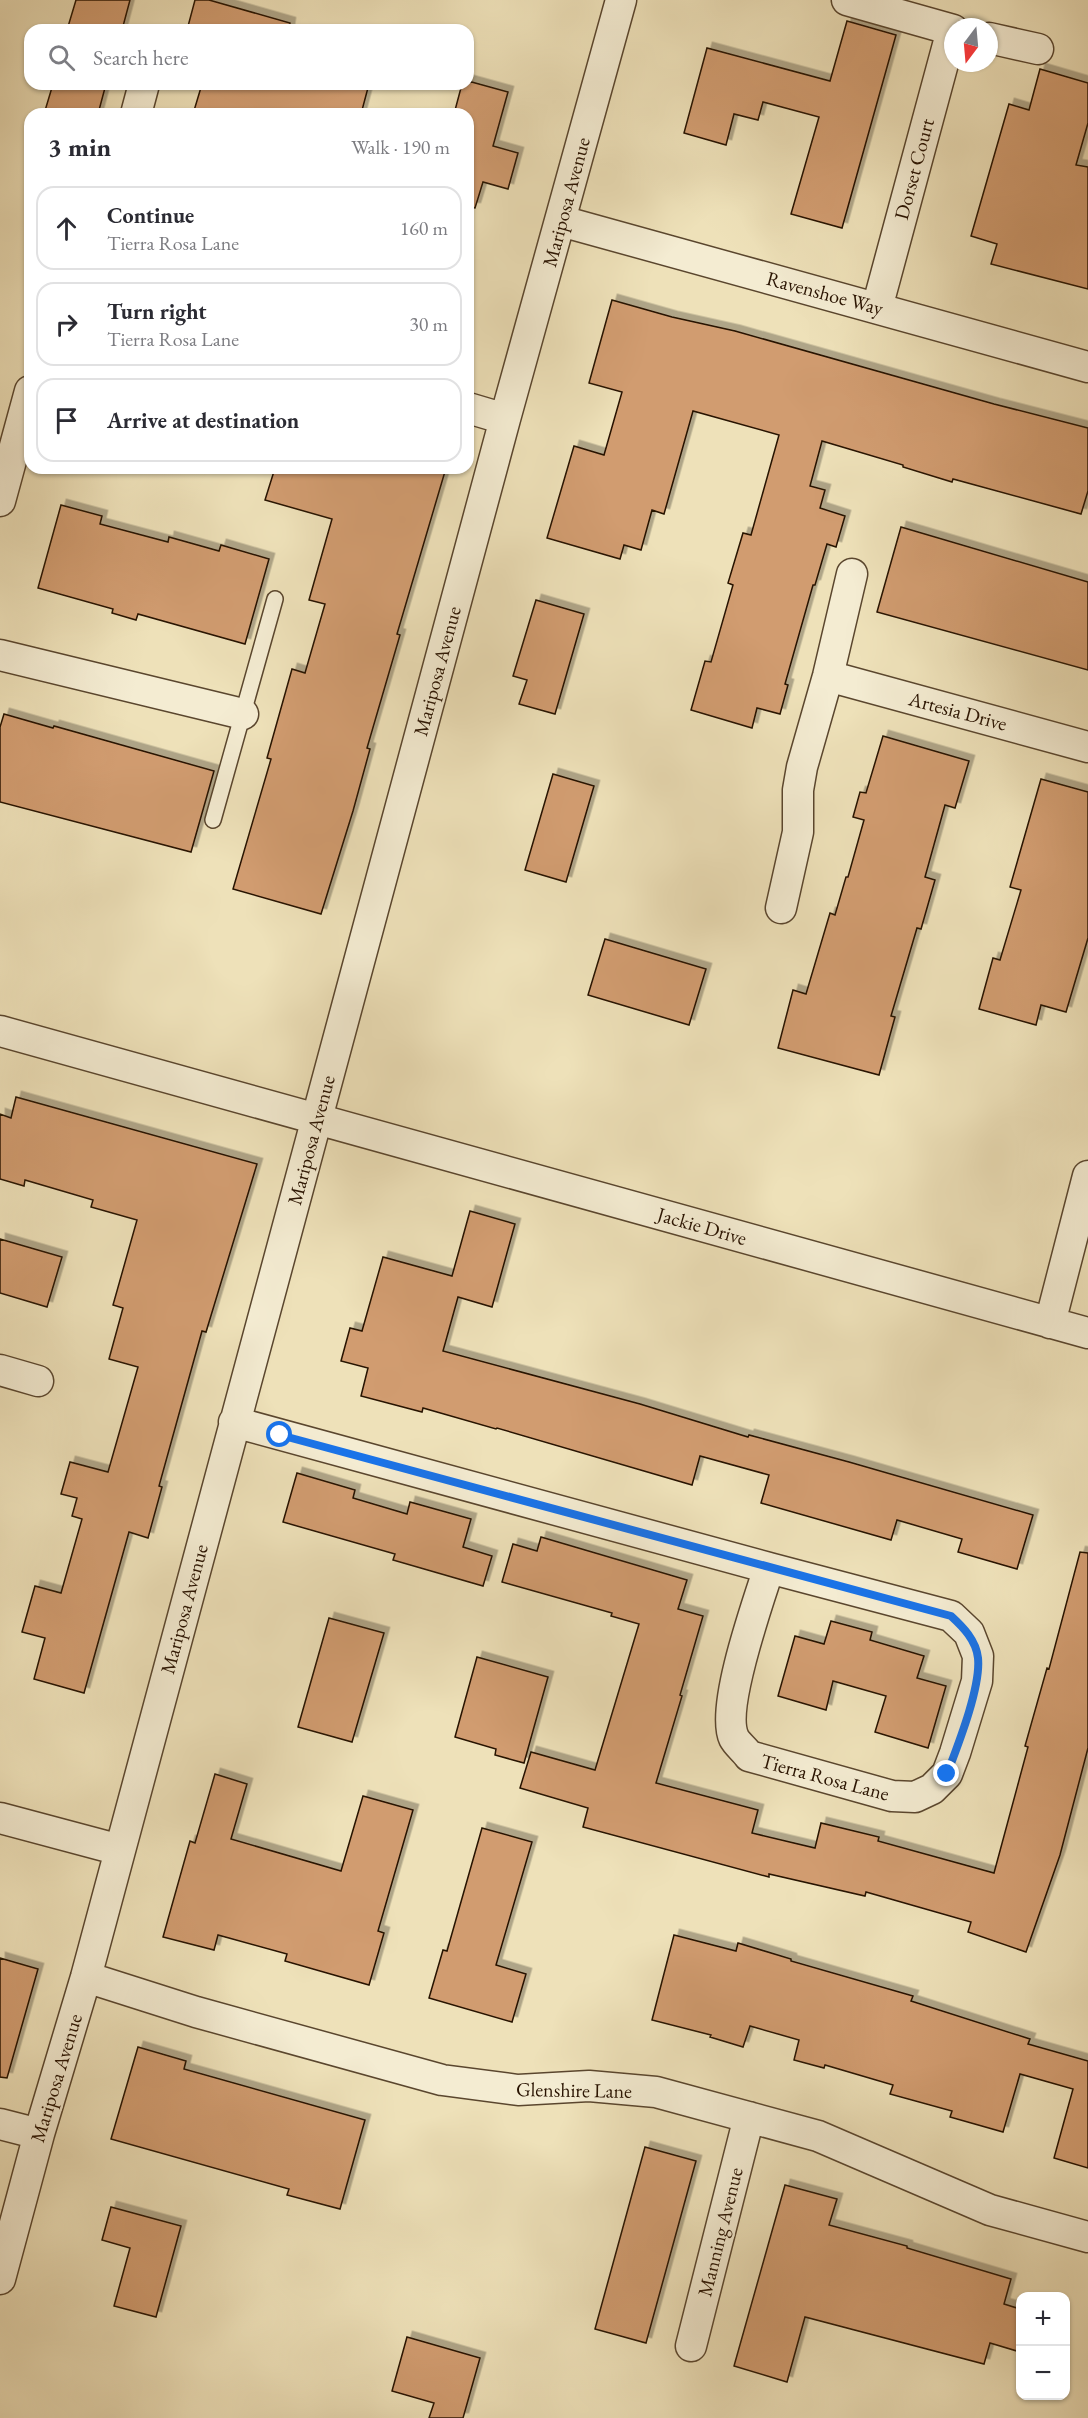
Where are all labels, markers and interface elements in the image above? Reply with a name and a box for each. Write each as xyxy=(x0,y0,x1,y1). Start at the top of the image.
north arrow xyxy=(944,18,998,72)
search box xyxy=(24,24,474,90)
icon: search xyxy=(45,41,78,74)
text: Search here xyxy=(93,43,188,72)
street label: Dorset Court xyxy=(888,115,940,223)
text: 3 min xyxy=(48,130,111,164)
text: Walk · 190 m xyxy=(351,134,450,160)
street label: Mariposa Avenue xyxy=(536,134,596,270)
text: Continue xyxy=(107,201,194,230)
icon: ahead xyxy=(50,212,83,245)
text: 160 m xyxy=(400,215,448,241)
text: Tierra Rosa Lane xyxy=(107,230,239,256)
street label: Ravenshoe Way xyxy=(764,265,886,321)
text: Turn right xyxy=(107,297,206,326)
icon: right xyxy=(50,308,83,341)
text: 30 m xyxy=(409,311,448,337)
text: Tierra Rosa Lane xyxy=(107,326,239,352)
icon: arrive xyxy=(50,404,83,437)
text: Arrive at destination xyxy=(107,406,299,435)
street label: Mariposa Avenue xyxy=(407,603,467,739)
street label: Artesia Drive xyxy=(905,685,1010,737)
street label: Mariposa Avenue xyxy=(281,1072,341,1208)
street label: Jackie Drive xyxy=(652,1200,750,1251)
route start xyxy=(266,1421,292,1447)
street label: Mariposa Avenue xyxy=(154,1541,214,1677)
street label: Tierra Rosa Lane xyxy=(758,1747,892,1807)
route end xyxy=(933,1760,959,1786)
street label: Mariposa Avenue xyxy=(24,2010,88,2146)
street label: Glenshire Lane xyxy=(516,2076,632,2104)
street label: Manning Avenue xyxy=(691,2164,749,2299)
map controls xyxy=(1016,2292,1070,2400)
button: + xyxy=(1016,2292,1070,2346)
button: − xyxy=(1016,2346,1070,2400)

